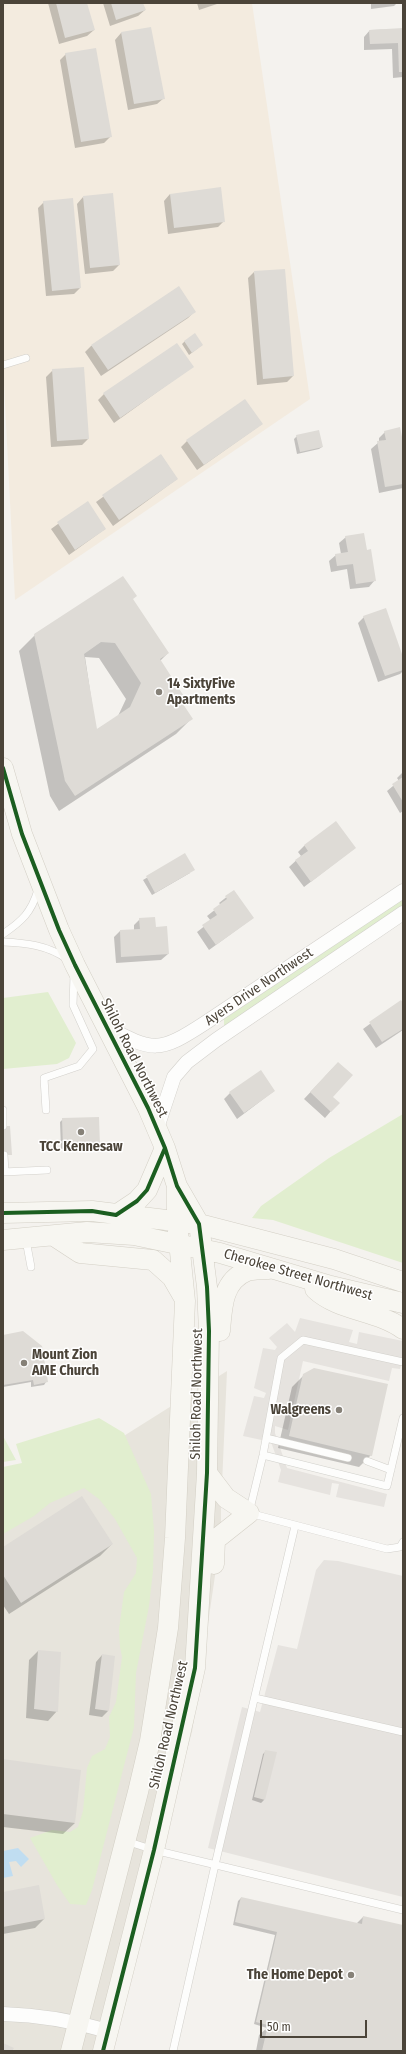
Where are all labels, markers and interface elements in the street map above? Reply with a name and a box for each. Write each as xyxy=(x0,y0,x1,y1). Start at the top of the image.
place label: 14 SixtyFive Apartments xyxy=(167,676,235,708)
marker: 14 SixtyFive Apartments xyxy=(154,687,164,697)
street label: Ayers Drive Northwest xyxy=(202,945,316,1029)
street label: Shiloh Road Northwest xyxy=(97,996,171,1120)
marker: TCC Kennesaw xyxy=(76,1127,86,1137)
place label: TCC Kennesaw xyxy=(40,1139,122,1155)
street label: Cherokee Street Northwest xyxy=(222,1246,374,1304)
street label: Shiloh Road Northwest xyxy=(187,1328,207,1460)
place label: Mount Zion AME Church xyxy=(32,1347,99,1380)
marker: Mount Zion AME Church xyxy=(19,1358,29,1368)
place label: Walgreens xyxy=(271,1402,331,1418)
marker: Walgreens xyxy=(334,1405,344,1415)
street label: Shiloh Road Northwest xyxy=(146,1659,192,1791)
place label: The Home Depot xyxy=(247,1967,343,1983)
marker: The Home Depot xyxy=(346,1970,356,1980)
scale bar xyxy=(262,2012,369,2038)
text: 50 m xyxy=(267,2020,291,2034)

